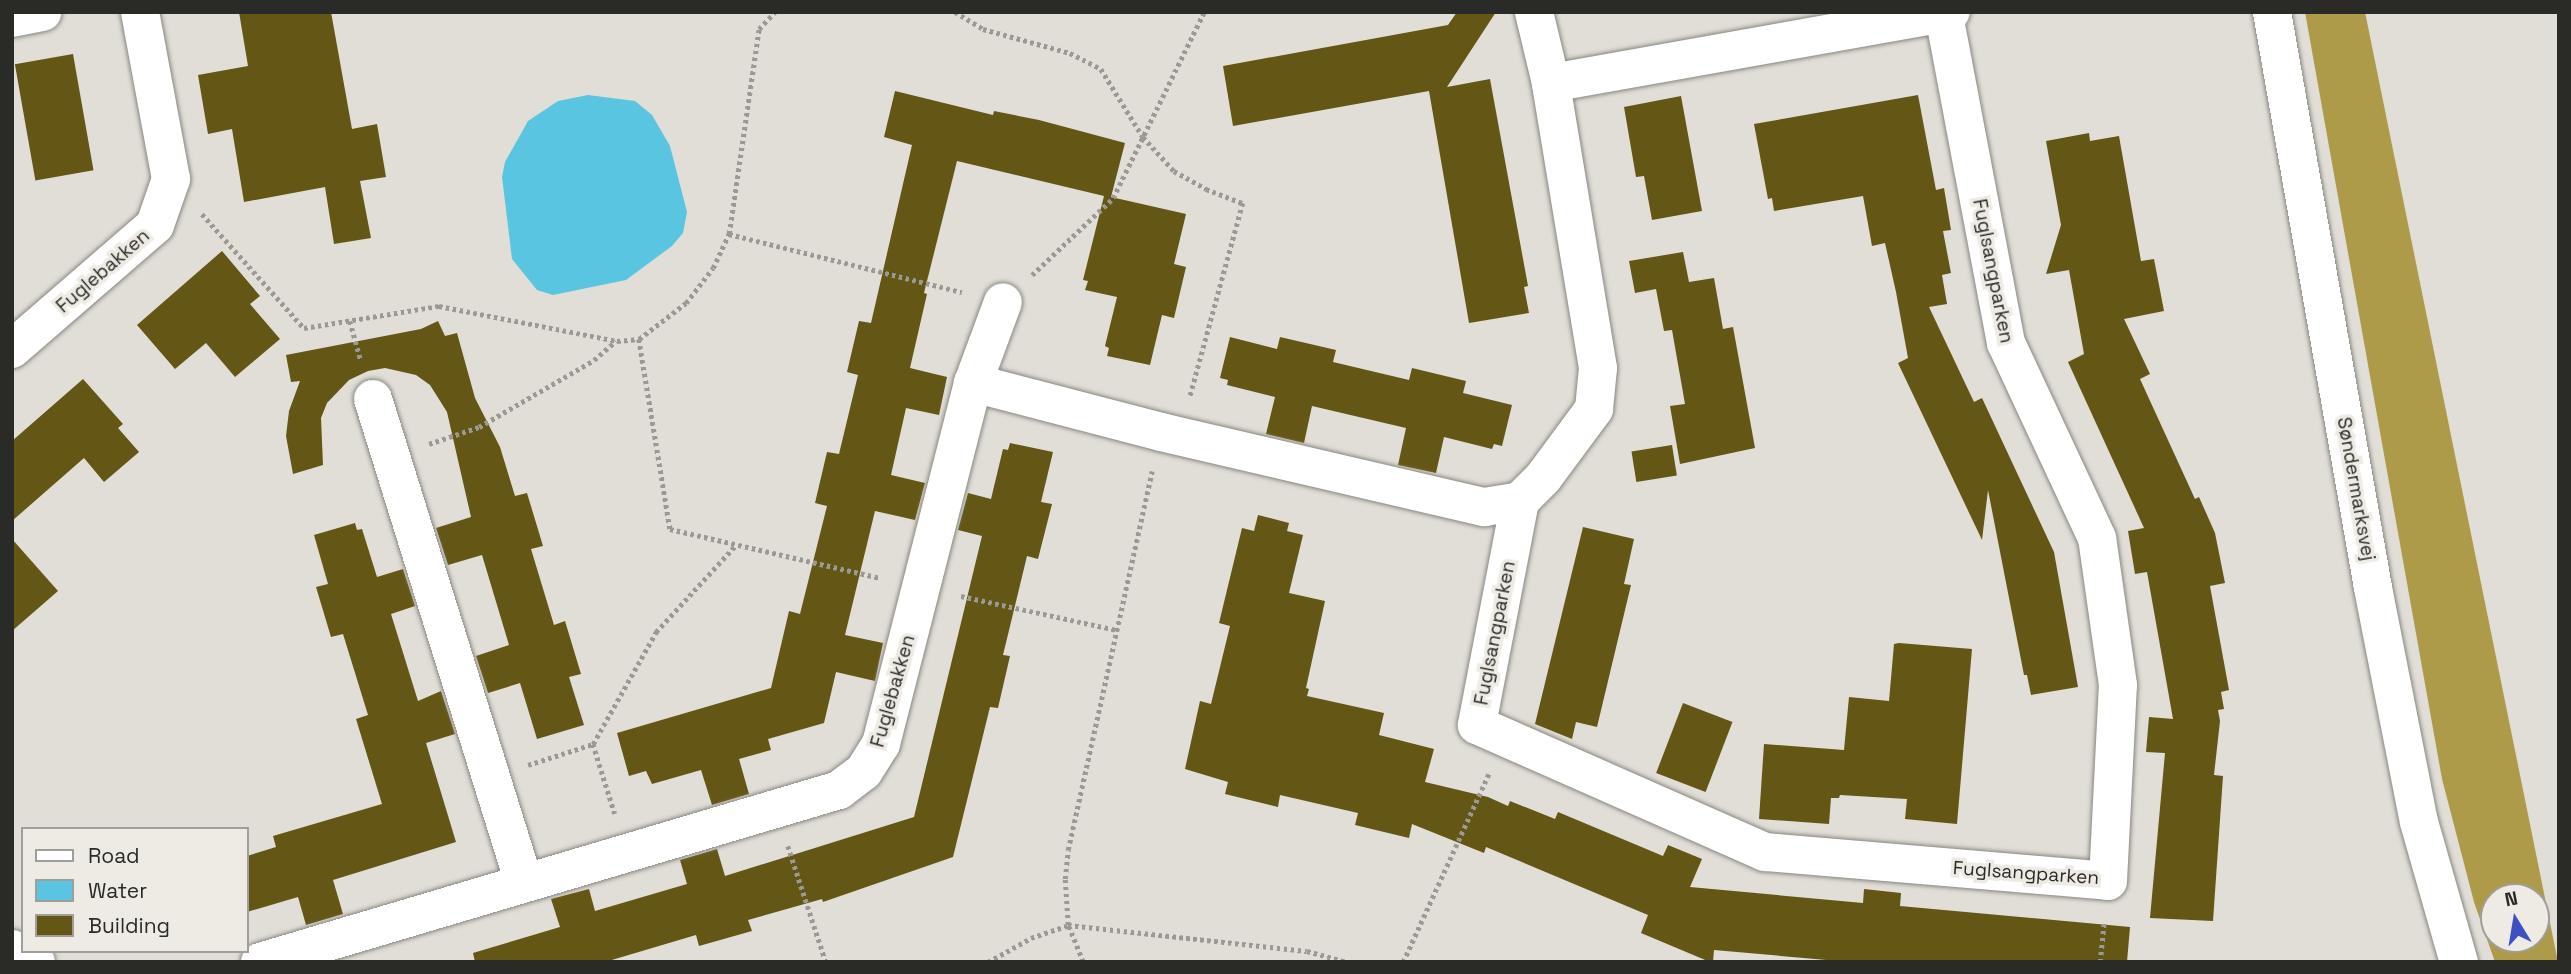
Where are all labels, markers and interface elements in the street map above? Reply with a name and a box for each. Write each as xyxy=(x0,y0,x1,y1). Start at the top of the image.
street label: Fuglsangparken xyxy=(1968,197,2018,345)
street label: Fuglebakken xyxy=(52,224,154,318)
street label: Søndermarksvej xyxy=(2332,415,2380,563)
street label: Fuglsangparken xyxy=(1470,559,1520,707)
street label: Fuglebakken xyxy=(866,632,920,750)
legend xyxy=(21,827,248,953)
text: Road xyxy=(88,842,140,869)
street label: Fuglsangparken xyxy=(1952,857,2100,889)
text: Water xyxy=(88,877,147,904)
north arrow xyxy=(2480,883,2550,953)
text: N xyxy=(2503,885,2520,912)
text: Building xyxy=(88,912,170,939)

